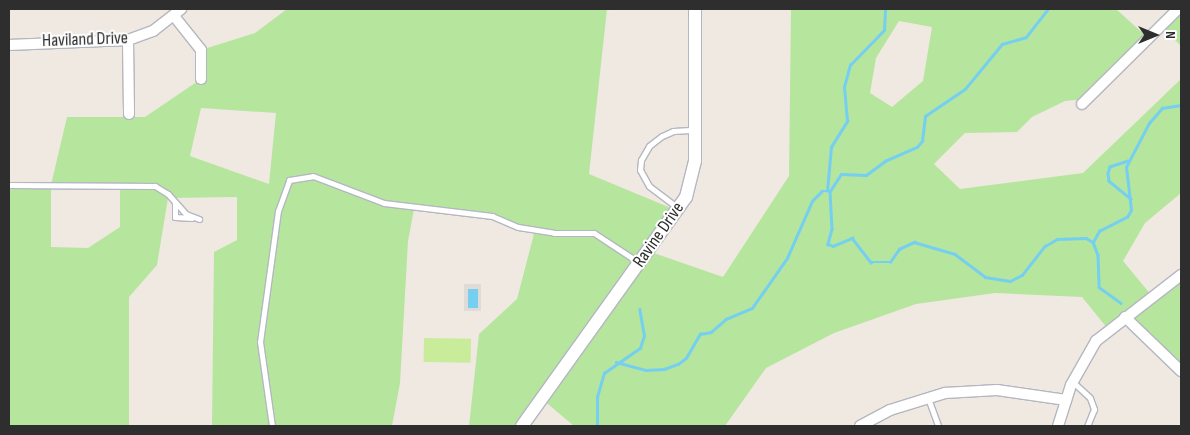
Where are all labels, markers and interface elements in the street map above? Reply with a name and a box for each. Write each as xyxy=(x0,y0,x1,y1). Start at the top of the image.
north arrow xyxy=(1130,10,1180,60)
street label: Haviland Drive xyxy=(42,28,128,52)
text: N xyxy=(1162,31,1179,39)
street label: Ravine Drive xyxy=(629,198,689,272)

